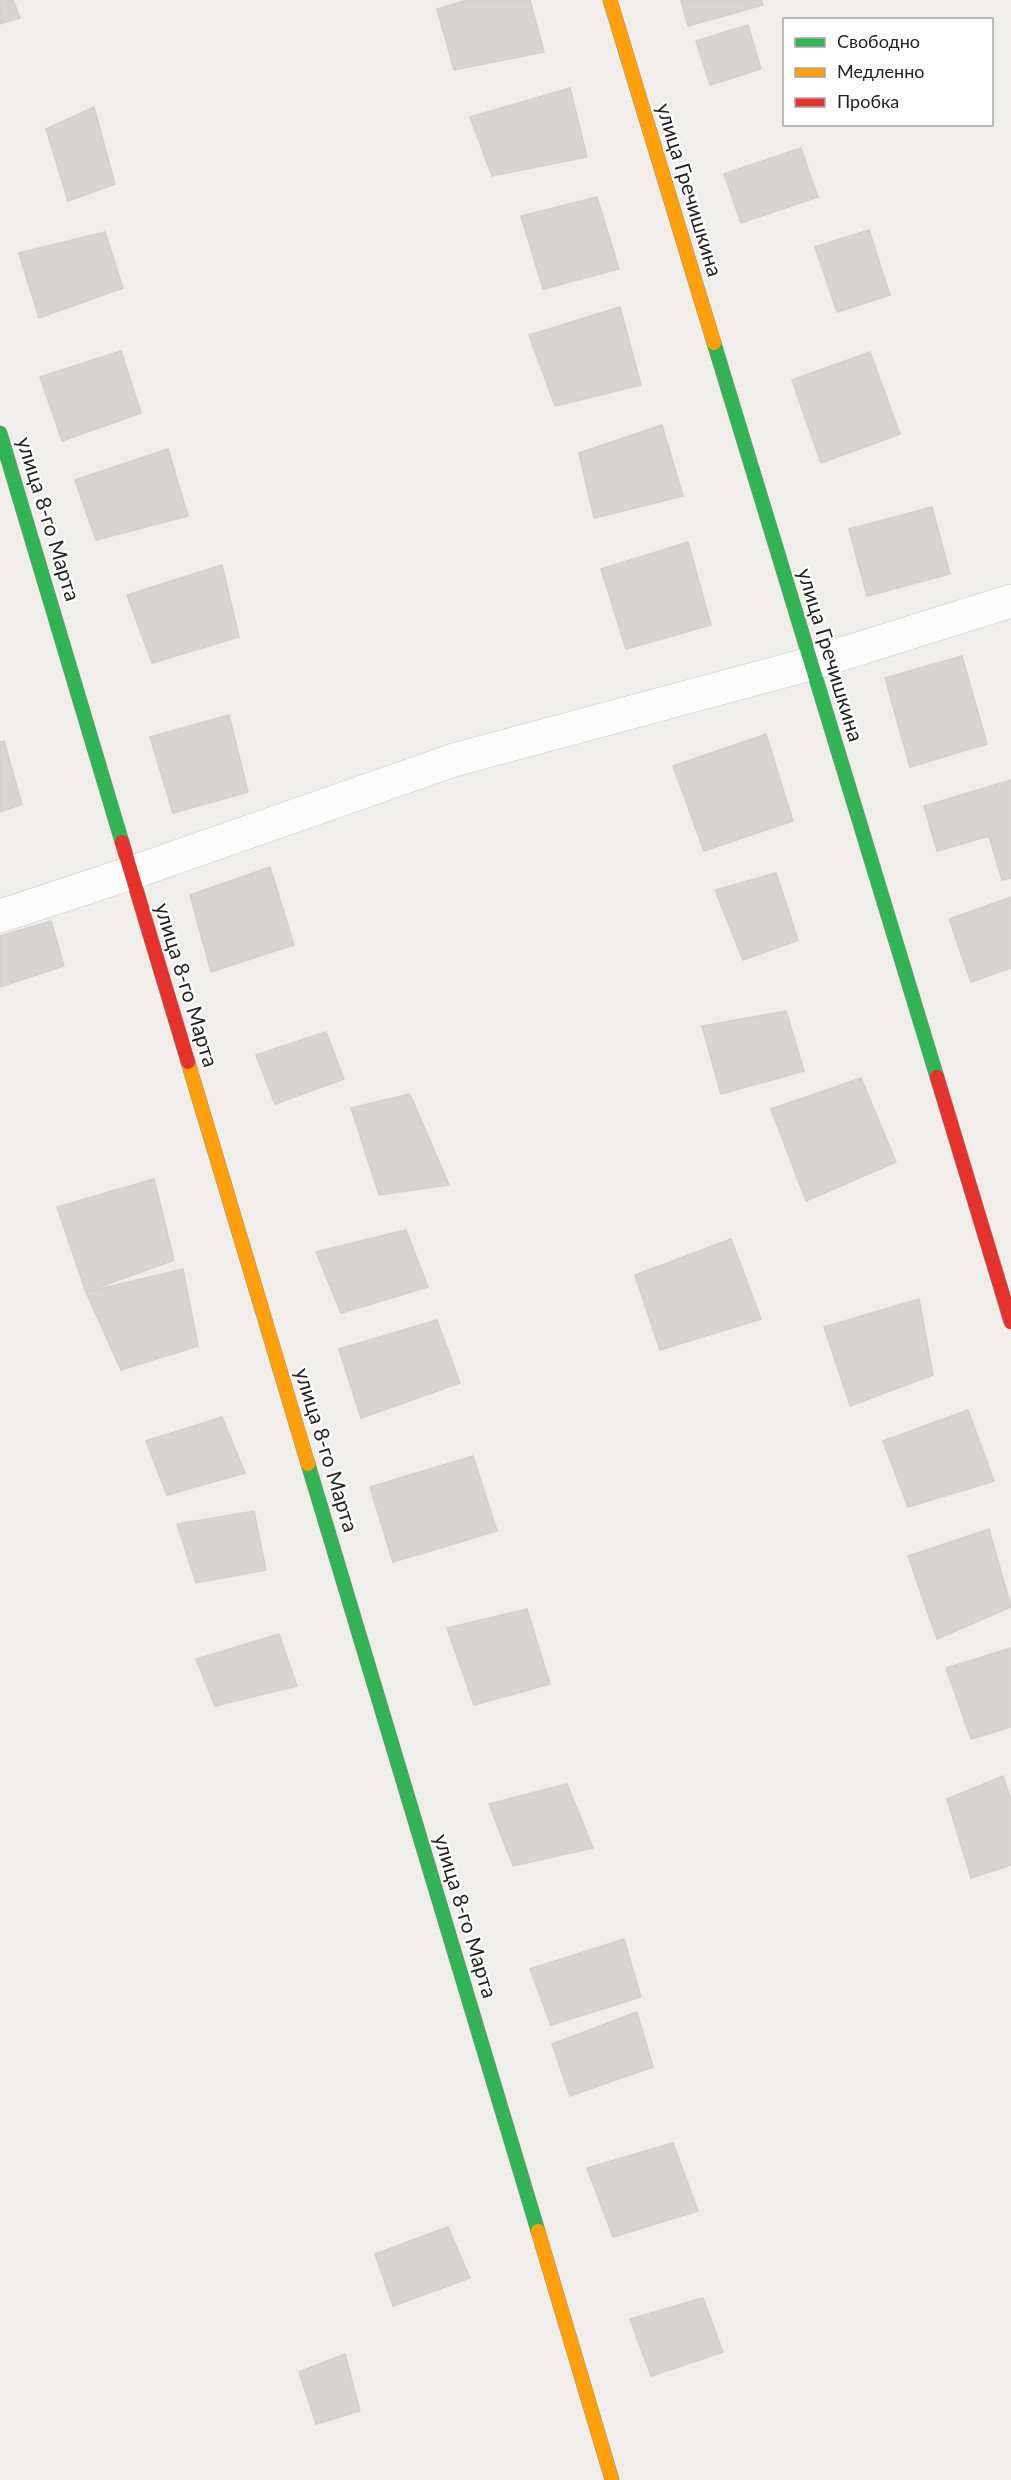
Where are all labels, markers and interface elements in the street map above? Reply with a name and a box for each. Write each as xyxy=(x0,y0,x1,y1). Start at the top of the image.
legend xyxy=(783,18,993,126)
text: Свободно xyxy=(837,30,920,52)
text: Медленно xyxy=(837,60,925,82)
text: Пробка xyxy=(837,90,899,112)
street label: улица Гречишкина xyxy=(652,100,729,279)
street label: улица 8-го Марта xyxy=(13,434,86,604)
street label: улица Гречишкина xyxy=(793,565,870,744)
street label: улица 8-го Марта xyxy=(151,900,224,1070)
street label: улица 8-го Марта xyxy=(291,1365,364,1535)
street label: улица 8-го Марта xyxy=(430,1831,503,2001)

